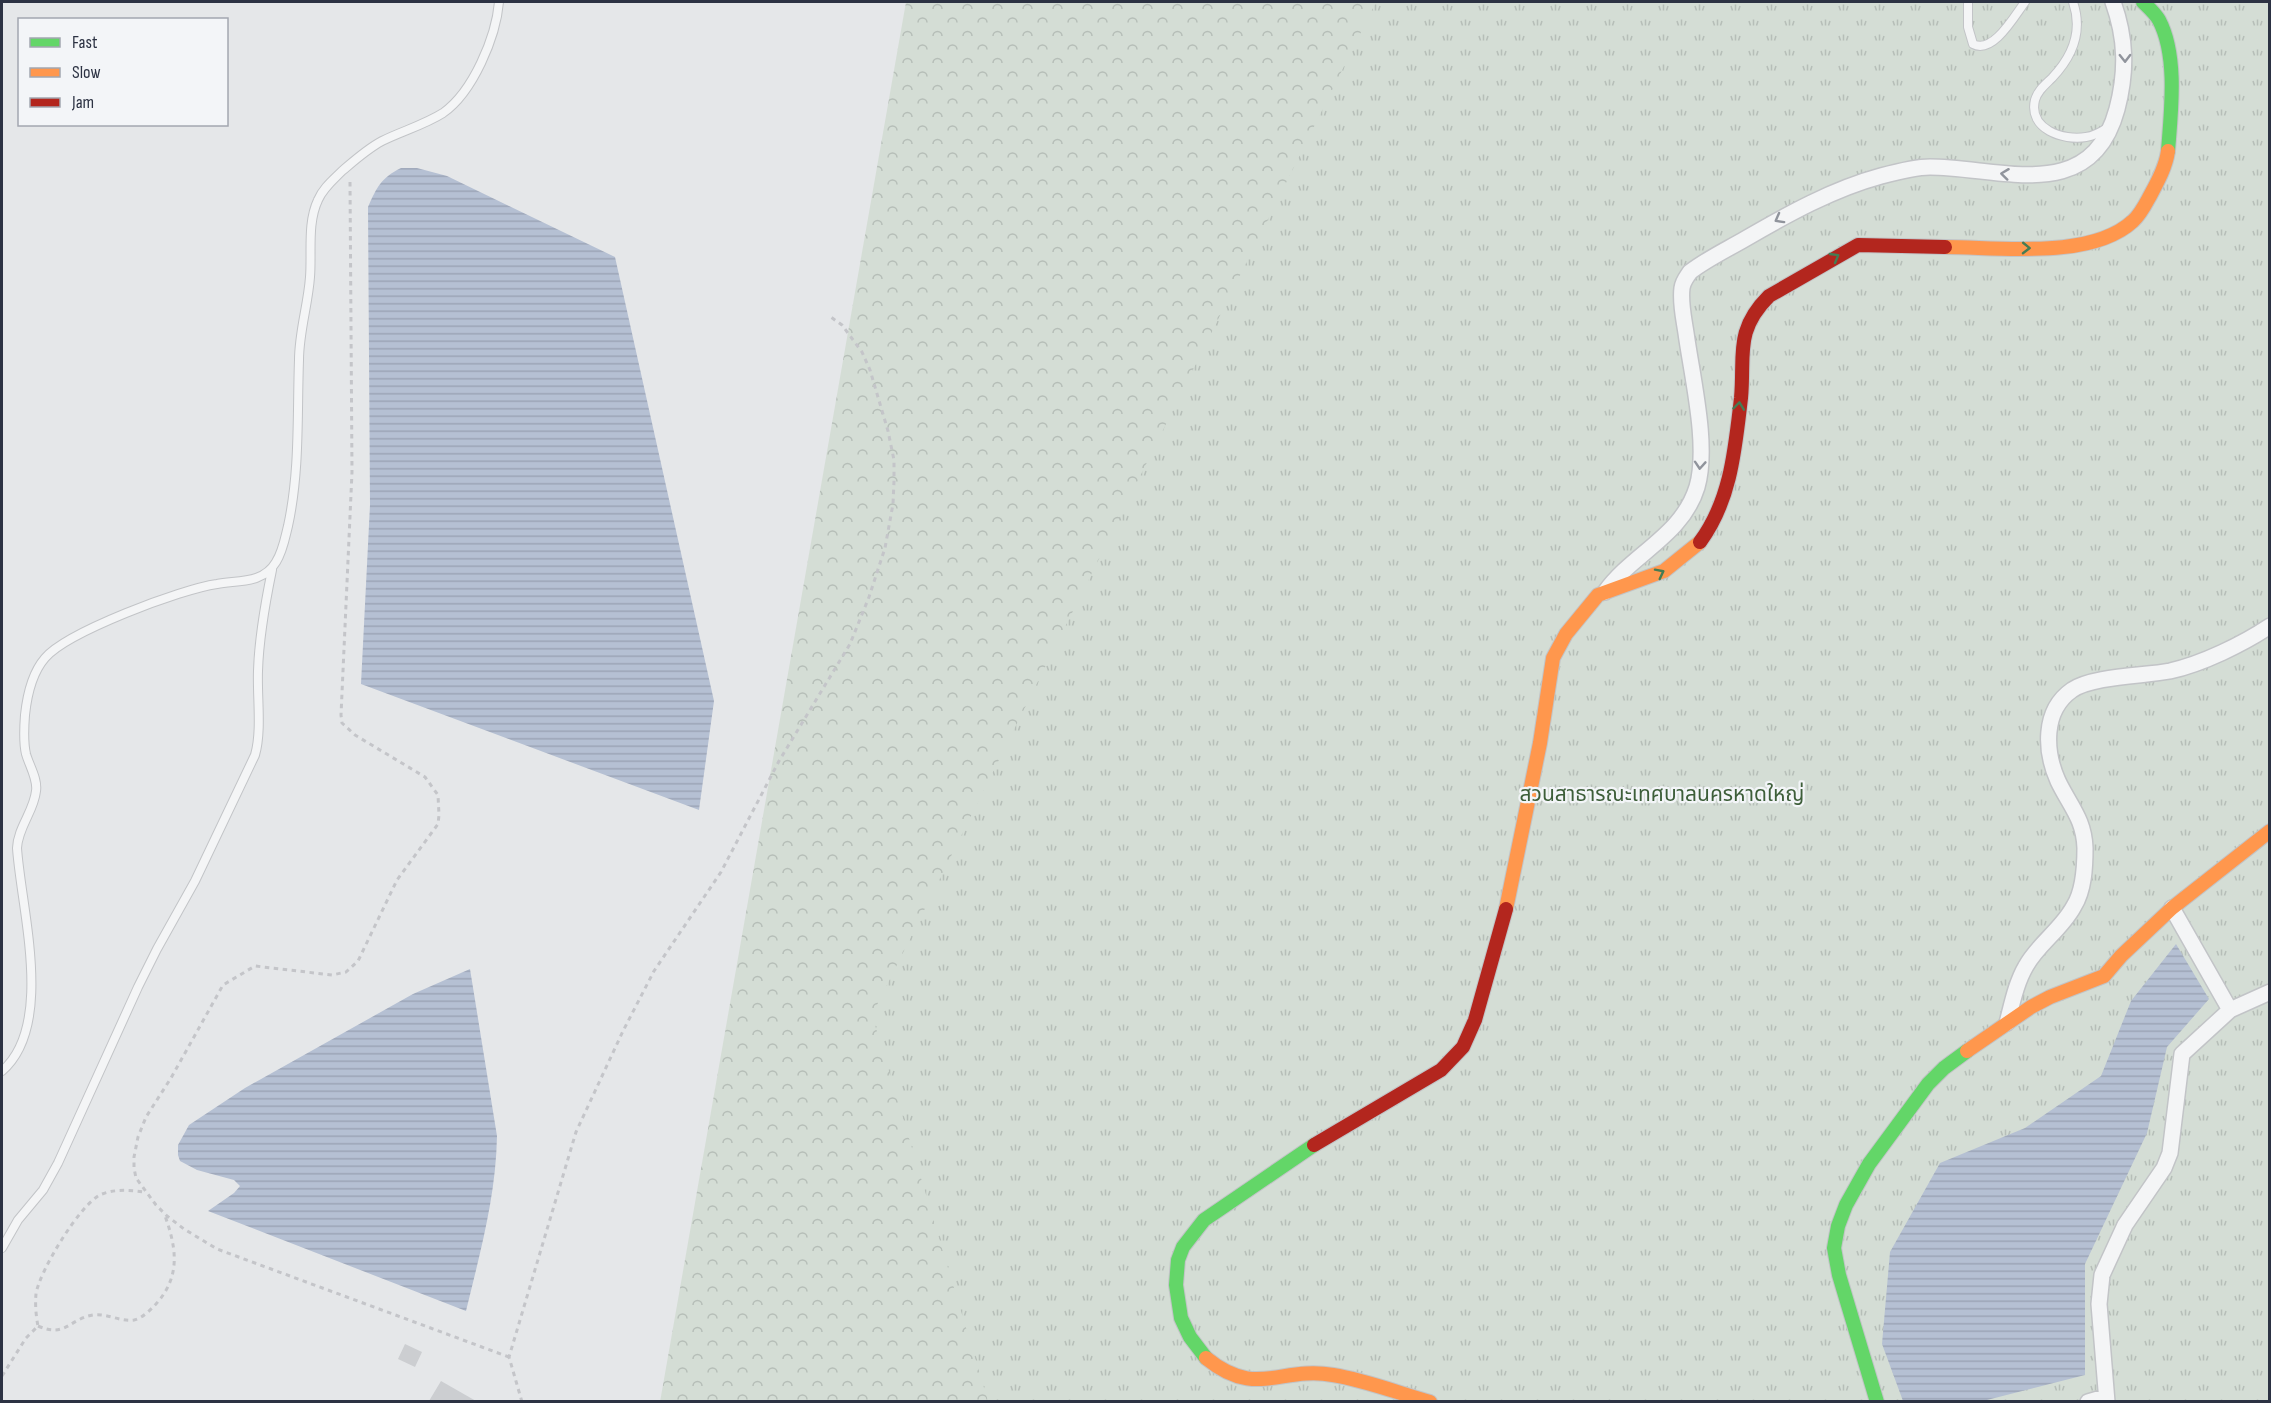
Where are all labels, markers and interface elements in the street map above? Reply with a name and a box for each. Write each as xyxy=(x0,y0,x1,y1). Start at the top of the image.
legend xyxy=(18,18,228,126)
text: Fast xyxy=(72,32,98,53)
one-way arrow xyxy=(2118,54,2131,63)
text: Slow xyxy=(72,62,101,83)
text: Jam xyxy=(71,92,94,113)
one-way arrow xyxy=(2001,168,2010,181)
one-way arrow xyxy=(1774,212,1785,223)
one-way arrow xyxy=(2022,242,2031,254)
one-way arrow xyxy=(1829,253,1839,264)
one-way arrow xyxy=(1733,402,1745,411)
one-way arrow xyxy=(1694,461,1707,470)
one-way arrow xyxy=(1654,569,1664,580)
park label: สวนสาธารณะเทศบาลนครหาดใหญ่ xyxy=(1520,782,1804,807)

